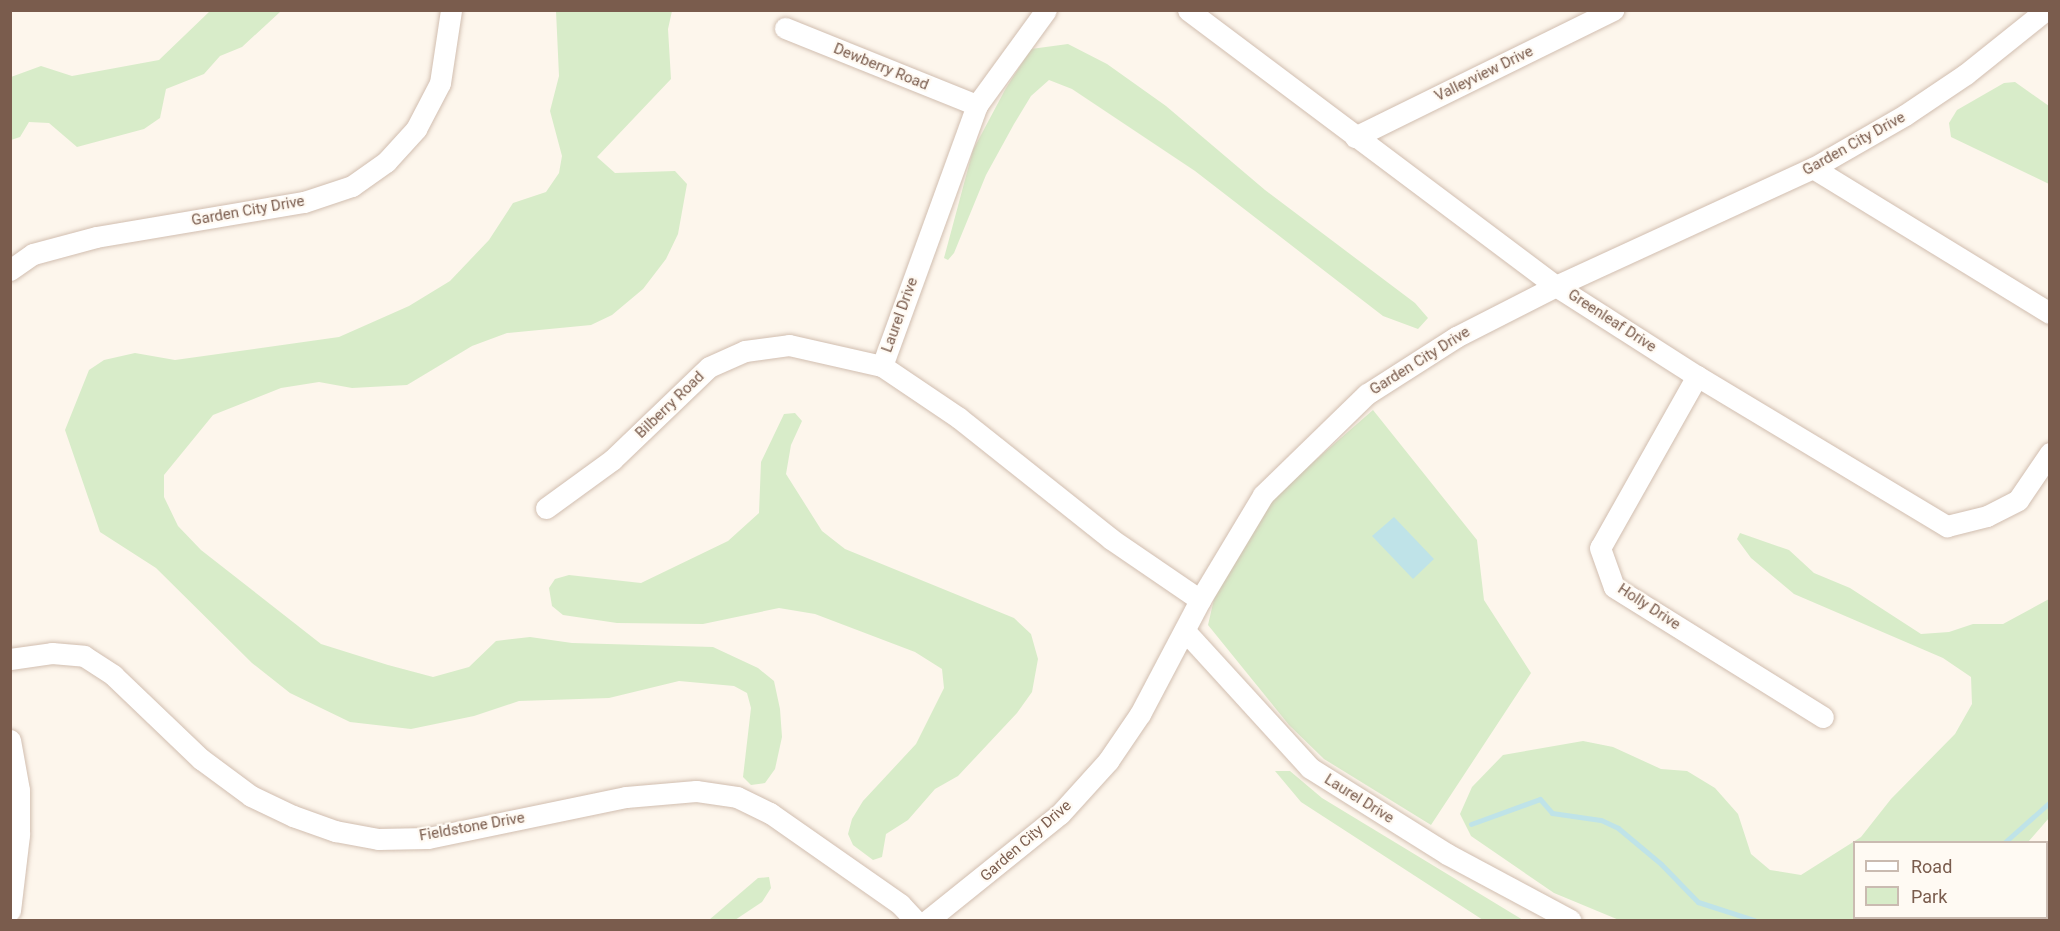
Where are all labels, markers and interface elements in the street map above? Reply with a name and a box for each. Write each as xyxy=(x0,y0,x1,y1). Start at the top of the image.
street label: Dewberry Road xyxy=(831,40,931,94)
street label: Valleyview Drive xyxy=(1432,42,1536,106)
street label: Garden City Drive xyxy=(1800,108,1908,180)
street label: Garden City Drive xyxy=(190,192,306,230)
street label: Laurel Drive xyxy=(878,275,922,355)
street label: Greenleaf Drive xyxy=(1564,286,1660,356)
street label: Garden City Drive xyxy=(1367,323,1473,399)
street label: Bilberry Road xyxy=(632,368,708,442)
street label: Holly Drive xyxy=(1614,580,1684,634)
street label: Laurel Drive xyxy=(1321,771,1397,827)
street label: Garden City Drive xyxy=(977,797,1075,885)
street label: Fieldstone Drive xyxy=(418,809,526,845)
legend xyxy=(1853,841,2048,919)
text: Road xyxy=(1911,856,1952,877)
text: Park xyxy=(1911,886,1947,907)

